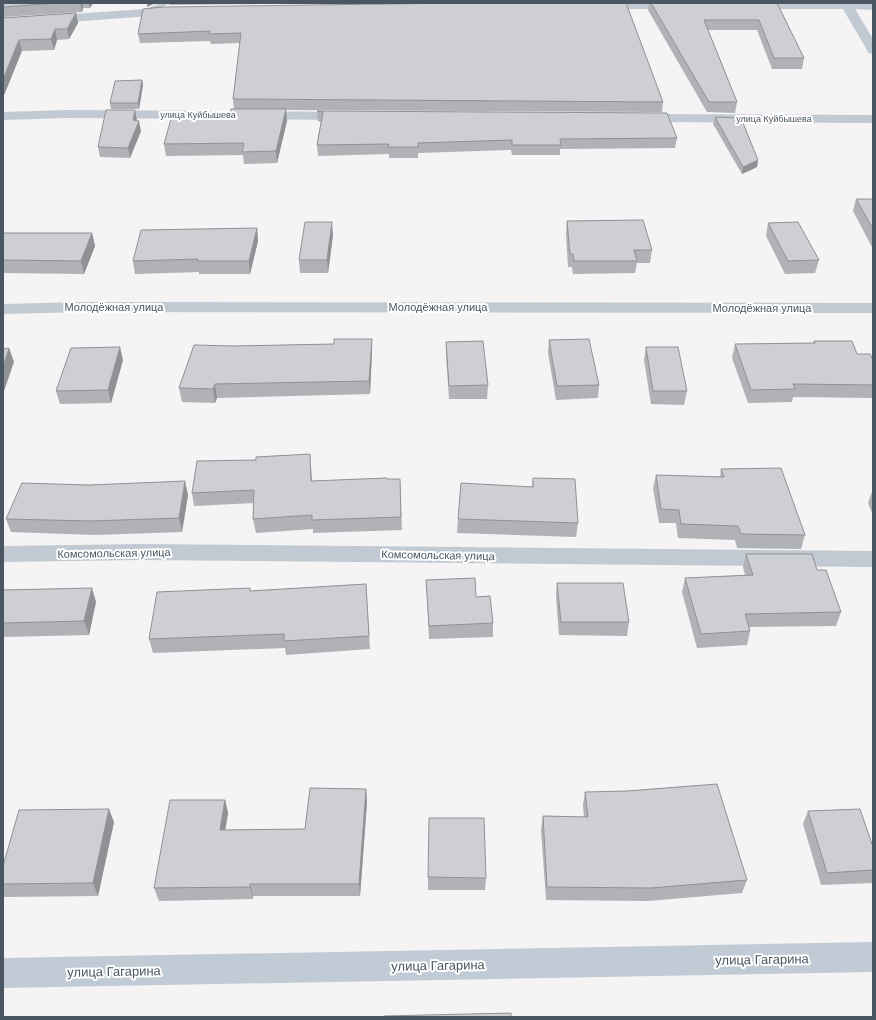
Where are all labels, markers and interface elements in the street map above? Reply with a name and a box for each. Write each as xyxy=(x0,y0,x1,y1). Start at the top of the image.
street label: улица Куйбышева xyxy=(160,110,236,120)
street label: улица Куйбышева xyxy=(736,114,812,124)
street label: Молодёжная улица xyxy=(65,301,164,313)
street label: Молодёжная улица xyxy=(389,301,488,313)
street label: Молодёжная улица xyxy=(713,302,812,314)
street label: Комсомольская улица xyxy=(57,546,172,560)
street label: Комсомольская улица xyxy=(381,548,496,562)
street label: улица Гагарина xyxy=(715,951,810,968)
street label: улица Гагарина xyxy=(391,957,486,974)
street label: улица Гагарина xyxy=(67,963,162,980)

